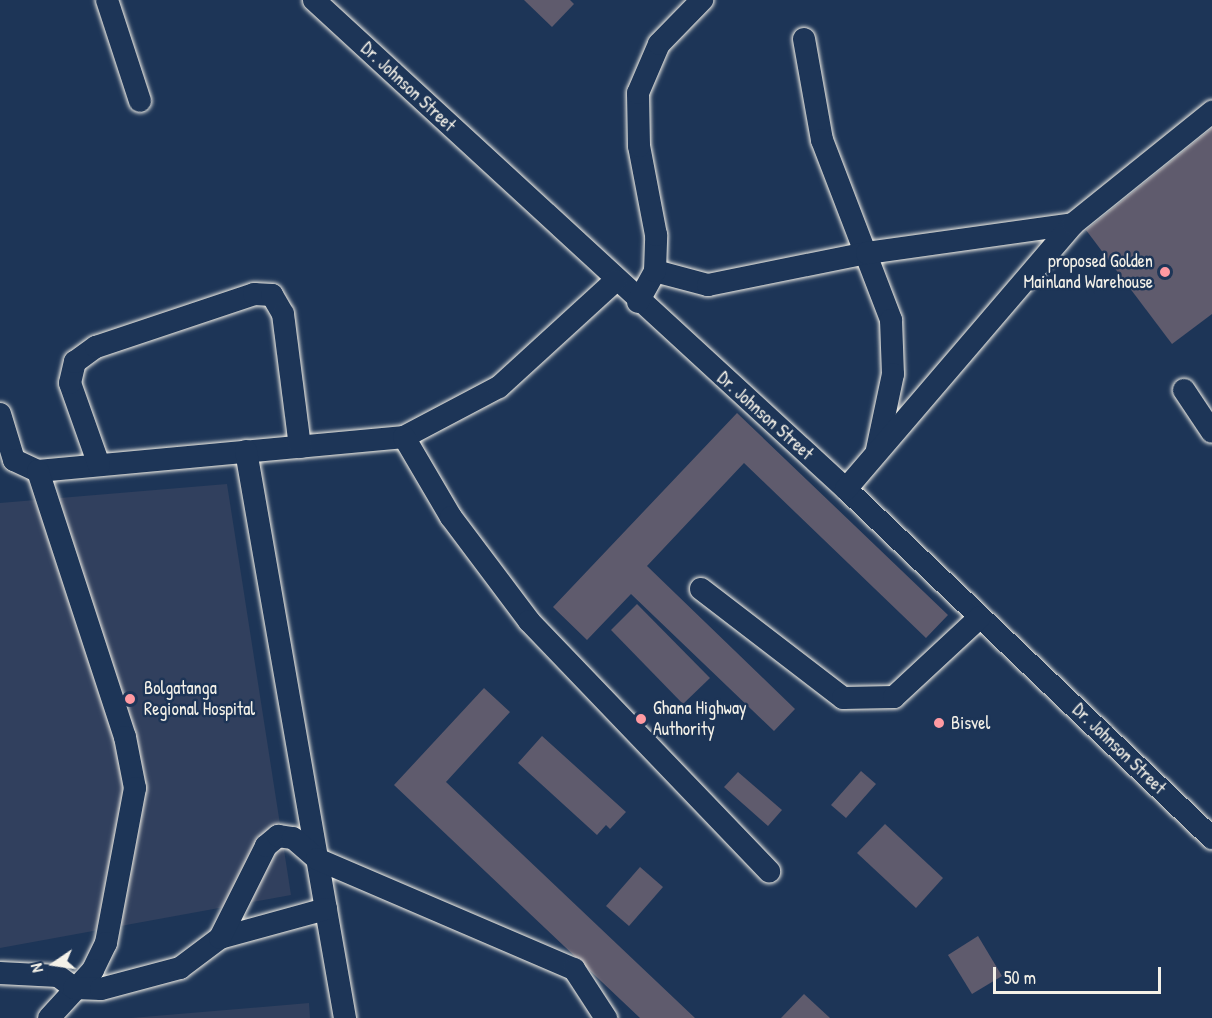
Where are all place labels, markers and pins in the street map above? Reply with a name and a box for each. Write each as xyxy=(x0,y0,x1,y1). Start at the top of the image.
place label: proposed Golden Mainland Warehouse xyxy=(1024,251,1153,294)
marker: proposed Golden Mainland Warehouse xyxy=(1158,265,1172,279)
place label: Bolgatanga Regional Hospital xyxy=(144,678,255,720)
marker: Bolgatanga Regional Hospital xyxy=(121,690,139,708)
place label: Ghana Highway Authority xyxy=(653,698,747,740)
marker: Ghana Highway Authority xyxy=(634,712,648,726)
place label: Bisvel xyxy=(951,712,990,734)
marker: Bisvel xyxy=(932,716,946,730)

